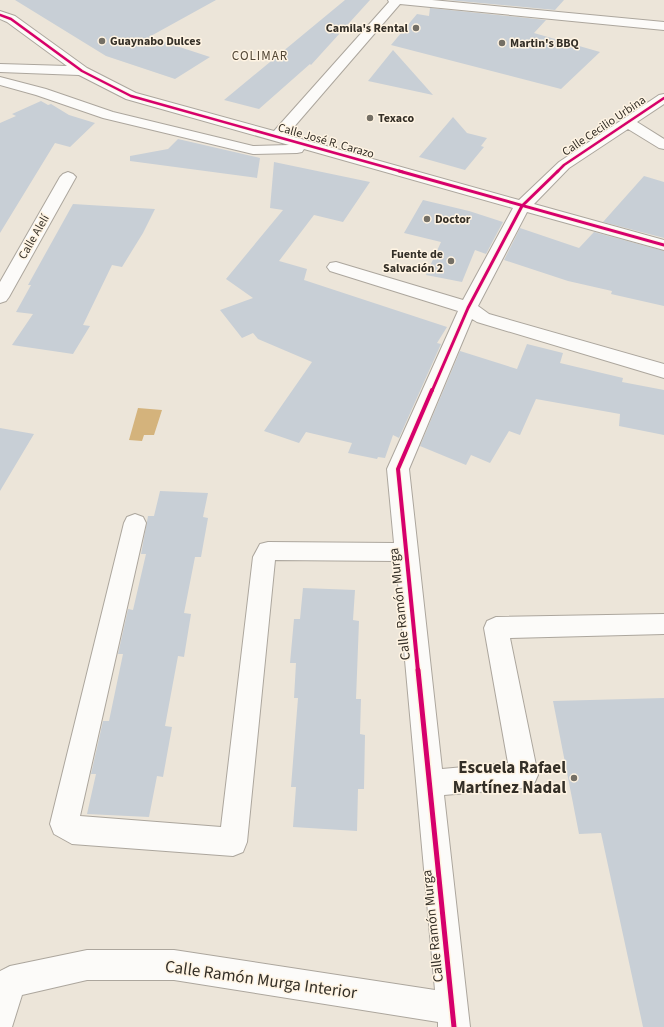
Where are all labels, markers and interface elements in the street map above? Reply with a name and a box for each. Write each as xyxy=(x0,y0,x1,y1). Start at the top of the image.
place label: Camila's Rental xyxy=(326,20,409,37)
marker: Camila's Rental xyxy=(411,23,421,33)
place label: Guaynabo Dulces xyxy=(110,33,201,50)
place label: Martin's BBQ xyxy=(510,35,580,52)
marker: Guaynabo Dulces xyxy=(97,36,107,46)
marker: Martin's BBQ xyxy=(497,38,507,48)
district label: COLIMAR xyxy=(232,47,288,65)
street label: Calle Cecilio Urbina xyxy=(559,92,649,160)
place label: Texaco xyxy=(378,110,414,127)
marker: Texaco xyxy=(365,113,375,123)
street label: Calle José R. Carazo xyxy=(276,119,376,163)
street label: Calle Alelí xyxy=(14,211,54,262)
place label: Doctor xyxy=(435,211,471,228)
marker: Doctor xyxy=(422,214,432,224)
place label: Fuente de Salvación 2 xyxy=(383,246,443,277)
marker: Fuente de Salvación 2 xyxy=(446,256,456,266)
street label: Calle Ramón Murga xyxy=(384,547,416,661)
place label: Escuela Rafael Martínez Nadal xyxy=(453,756,566,800)
marker: Escuela Rafael Martínez Nadal xyxy=(569,773,579,783)
street label: Calle Ramón Murga xyxy=(417,869,449,983)
street label: Calle Ramón Murga Interior xyxy=(164,955,359,1005)

